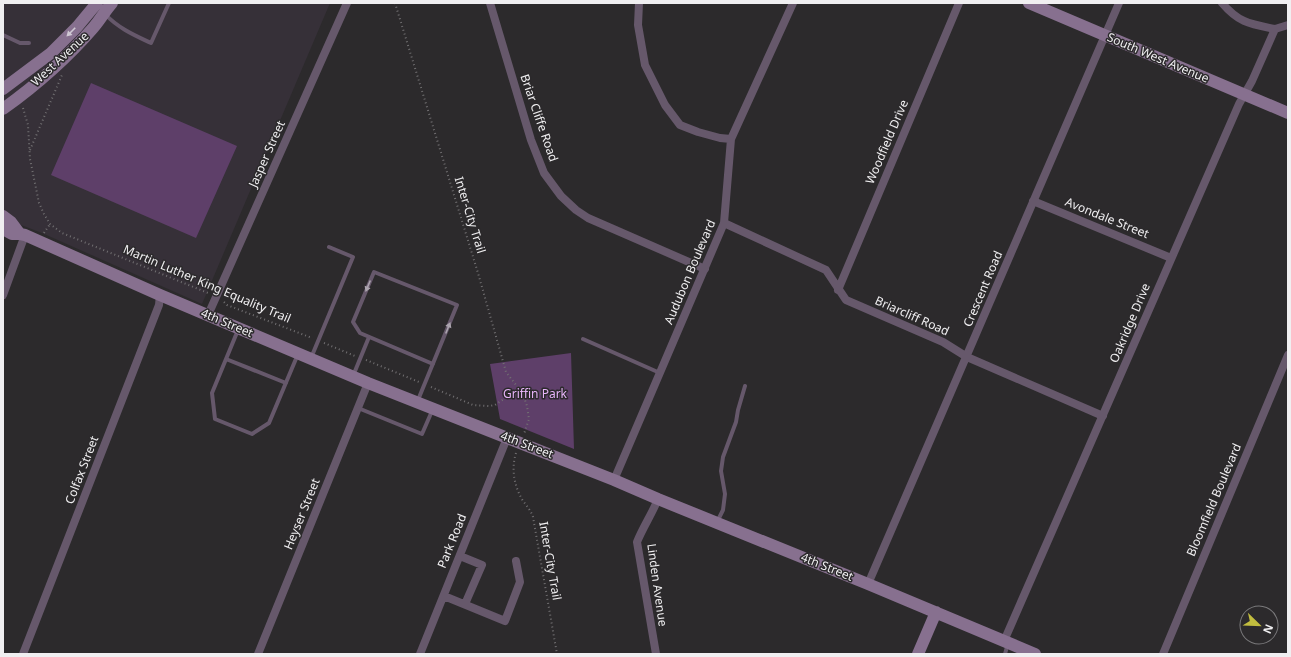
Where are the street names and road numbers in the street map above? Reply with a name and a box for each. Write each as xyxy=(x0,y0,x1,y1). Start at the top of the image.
street label: West Avenue xyxy=(27,27,92,90)
street label: South West Avenue xyxy=(1105,28,1212,87)
street label: Briar Cliffe Road xyxy=(517,72,562,164)
street label: Woodfield Drive xyxy=(861,97,912,187)
street label: Jasper Street xyxy=(244,117,289,191)
street label: Inter-City Trail xyxy=(451,174,490,255)
street label: Avondale Street xyxy=(1063,193,1152,242)
street label: Audubon Boulevard xyxy=(660,217,719,327)
street label: Martin Luther King Equality Trail xyxy=(121,240,294,327)
street label: Crescent Road xyxy=(959,248,1006,329)
street label: Oakridge Drive xyxy=(1105,280,1154,365)
street label: Briarcliff Road xyxy=(872,292,952,339)
street label: 4th Street xyxy=(198,304,257,341)
street label: 4th Street xyxy=(498,427,557,463)
street label: Colfax Street xyxy=(61,433,103,506)
street label: Bloomfield Boulevard xyxy=(1182,441,1245,559)
street label: Heyser Street xyxy=(279,475,324,552)
street label: Park Road xyxy=(433,511,470,571)
street label: Inter-City Trail xyxy=(535,520,566,601)
street label: Linden Avenue xyxy=(643,542,672,628)
street label: 4th Street xyxy=(798,548,857,585)

